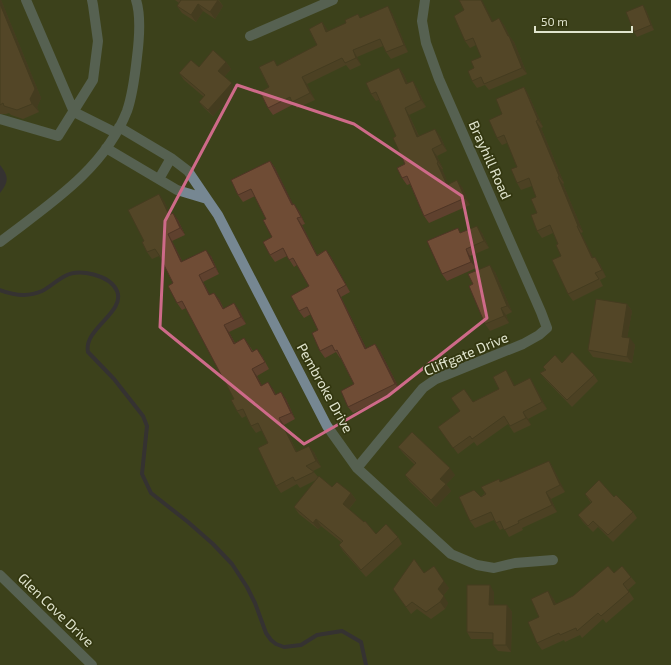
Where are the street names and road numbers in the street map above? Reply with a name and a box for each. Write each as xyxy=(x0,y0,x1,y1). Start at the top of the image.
street label: Brayhill Road xyxy=(466,118,515,202)
street label: Cliffgate Drive xyxy=(421,328,511,379)
street label: Pembroke Drive xyxy=(294,340,357,436)
street label: Glen Cove Drive xyxy=(15,569,98,650)

